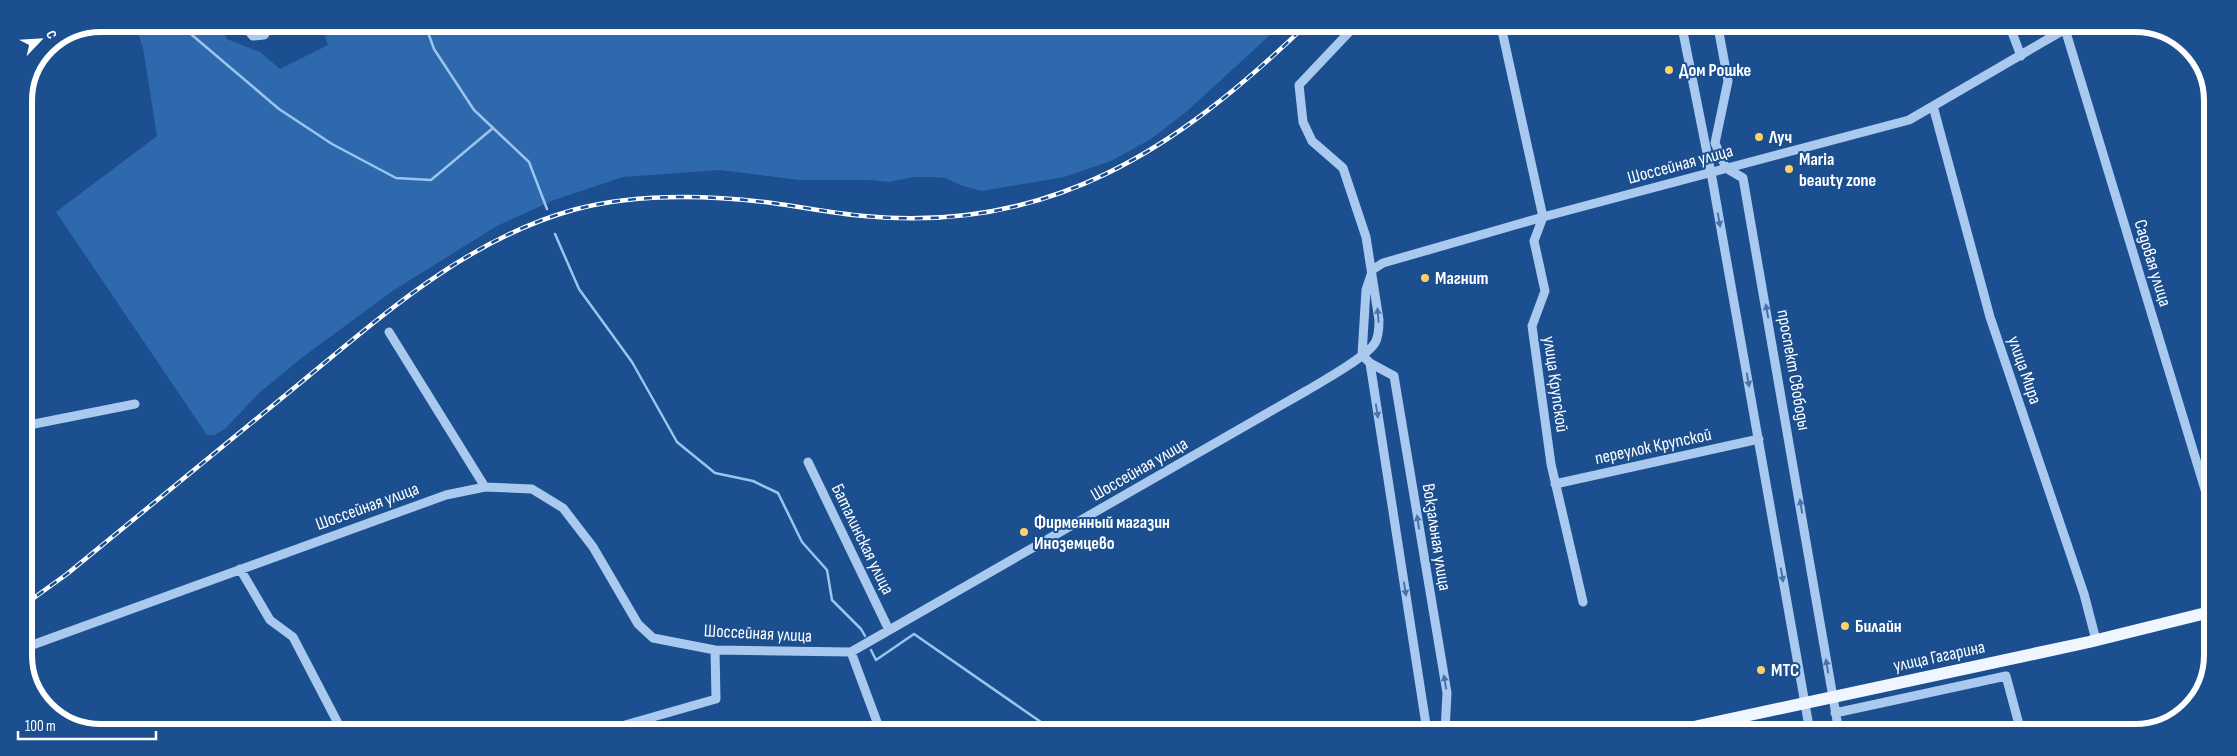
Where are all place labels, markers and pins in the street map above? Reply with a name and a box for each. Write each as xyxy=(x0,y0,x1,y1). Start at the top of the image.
place label: Дом Рошке xyxy=(1679,60,1751,81)
marker: Дом Рошке xyxy=(1663,64,1675,76)
place label: Луч xyxy=(1768,127,1792,148)
marker: Луч xyxy=(1753,131,1765,143)
place label: Maria beauty zone xyxy=(1799,149,1876,191)
marker: Maria beauty zone xyxy=(1783,163,1795,175)
place label: Магнит xyxy=(1435,268,1489,289)
marker: Магнит xyxy=(1419,272,1431,284)
place label: Фирменный магазин Иноземцево xyxy=(1034,512,1170,554)
marker: Фирменный магазин Иноземцево xyxy=(1018,526,1030,538)
place label: Билайн xyxy=(1855,616,1902,637)
marker: Билайн xyxy=(1839,620,1851,632)
place label: МТС xyxy=(1771,660,1799,681)
marker: МТС xyxy=(1755,664,1767,676)

